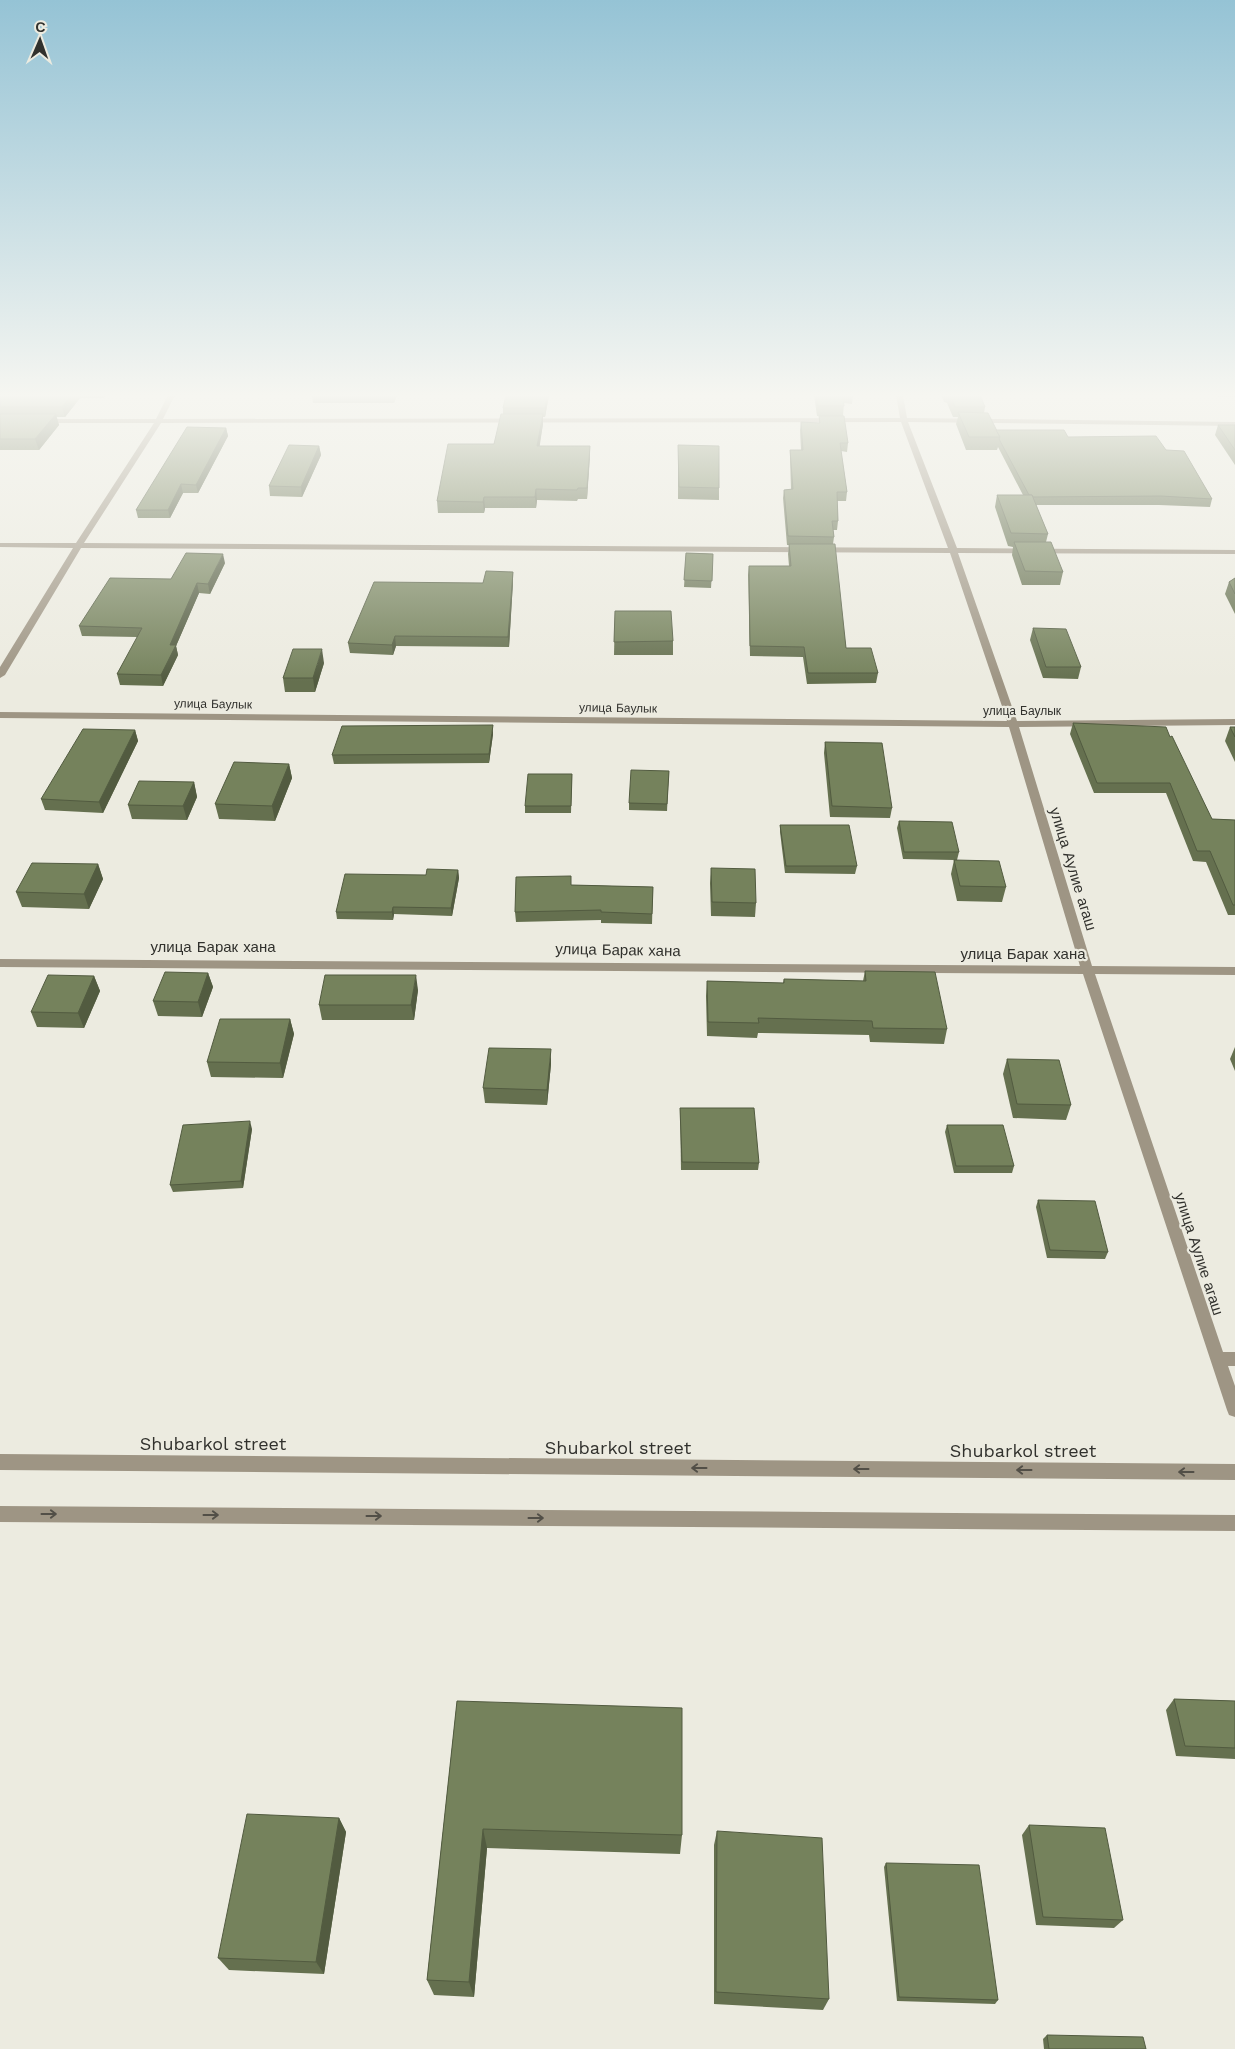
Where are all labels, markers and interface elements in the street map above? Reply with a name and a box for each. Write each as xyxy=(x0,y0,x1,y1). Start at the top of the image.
north arrow xyxy=(15,15,65,65)
text: С xyxy=(35,19,46,35)
street label: улица Баулык xyxy=(174,696,253,712)
street label: улица Баулык xyxy=(579,700,658,716)
street label: улица Баулык xyxy=(983,704,1062,718)
street label: улица Аулие агаш xyxy=(1046,805,1100,933)
street label: улица Барак хана xyxy=(150,938,276,956)
street label: улица Барак хана xyxy=(555,940,681,960)
street label: улица Барак хана xyxy=(960,945,1086,963)
street label: улица Аулие агаш xyxy=(1171,1190,1227,1318)
street label: Shubarkol street xyxy=(140,1433,287,1454)
street label: Shubarkol street xyxy=(545,1437,692,1458)
street label: Shubarkol street xyxy=(950,1440,1097,1461)
one-way arrow xyxy=(691,1463,707,1472)
one-way arrow xyxy=(854,1464,870,1474)
one-way arrow xyxy=(1016,1465,1032,1475)
one-way arrow xyxy=(1179,1467,1195,1477)
one-way arrow xyxy=(40,1509,56,1519)
one-way arrow xyxy=(202,1510,219,1520)
one-way arrow xyxy=(365,1512,381,1521)
one-way arrow xyxy=(528,1513,544,1523)

